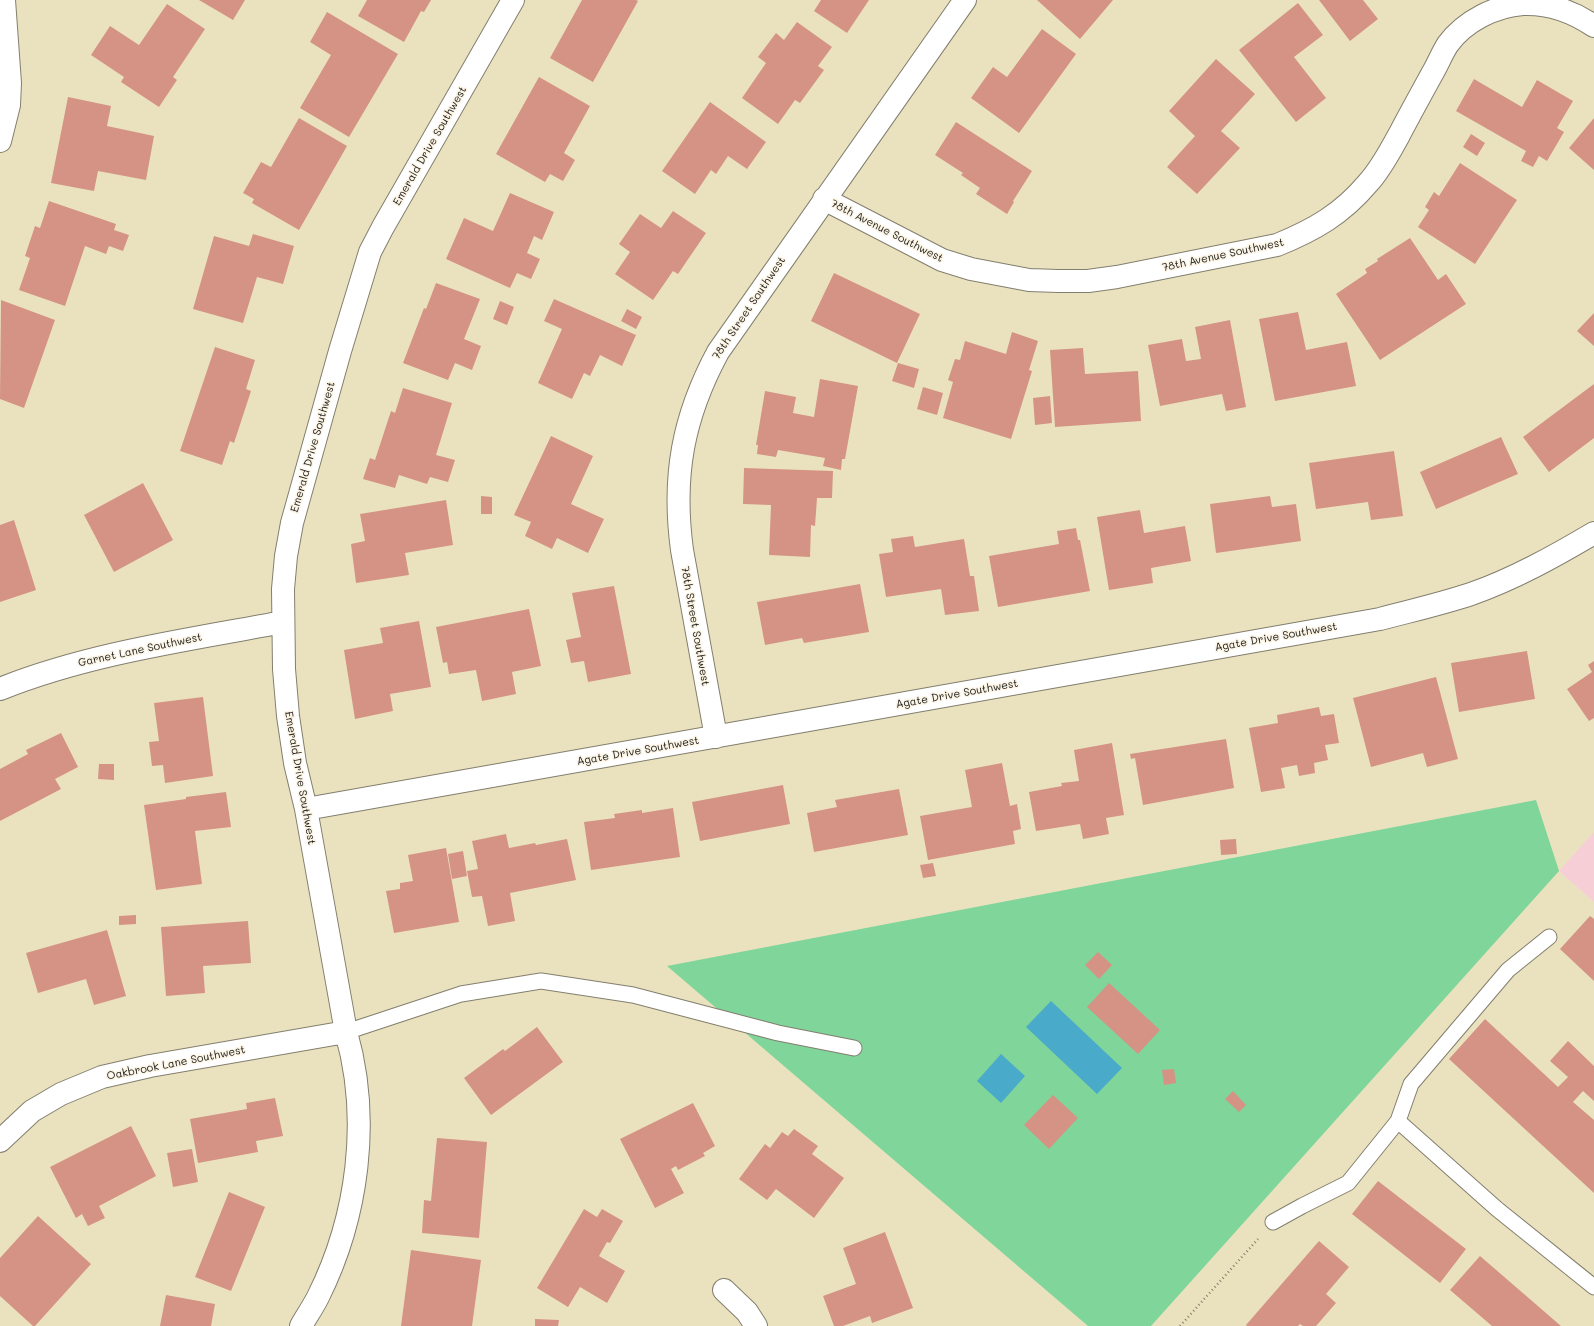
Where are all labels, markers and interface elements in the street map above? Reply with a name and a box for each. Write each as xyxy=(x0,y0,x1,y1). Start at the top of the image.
street label: Emerald Drive Southwest xyxy=(390,84,470,208)
street label: 78th Avenue Southwest xyxy=(829,197,945,265)
street label: 78th Avenue Southwest xyxy=(1161,236,1285,274)
street label: 78th Street Southwest xyxy=(710,254,788,362)
street label: Emerald Drive Southwest xyxy=(288,380,338,514)
street label: 78th Street Southwest xyxy=(678,565,712,687)
street label: Agate Drive Southwest xyxy=(1214,620,1338,654)
street label: Garnet Lane Southwest xyxy=(77,630,203,670)
street label: Agate Drive Southwest xyxy=(895,677,1019,711)
street label: Emerald Drive Southwest xyxy=(282,710,318,846)
street label: Agate Drive Southwest xyxy=(576,734,700,768)
street label: Oakbrook Lane Southwest xyxy=(106,1043,246,1083)

